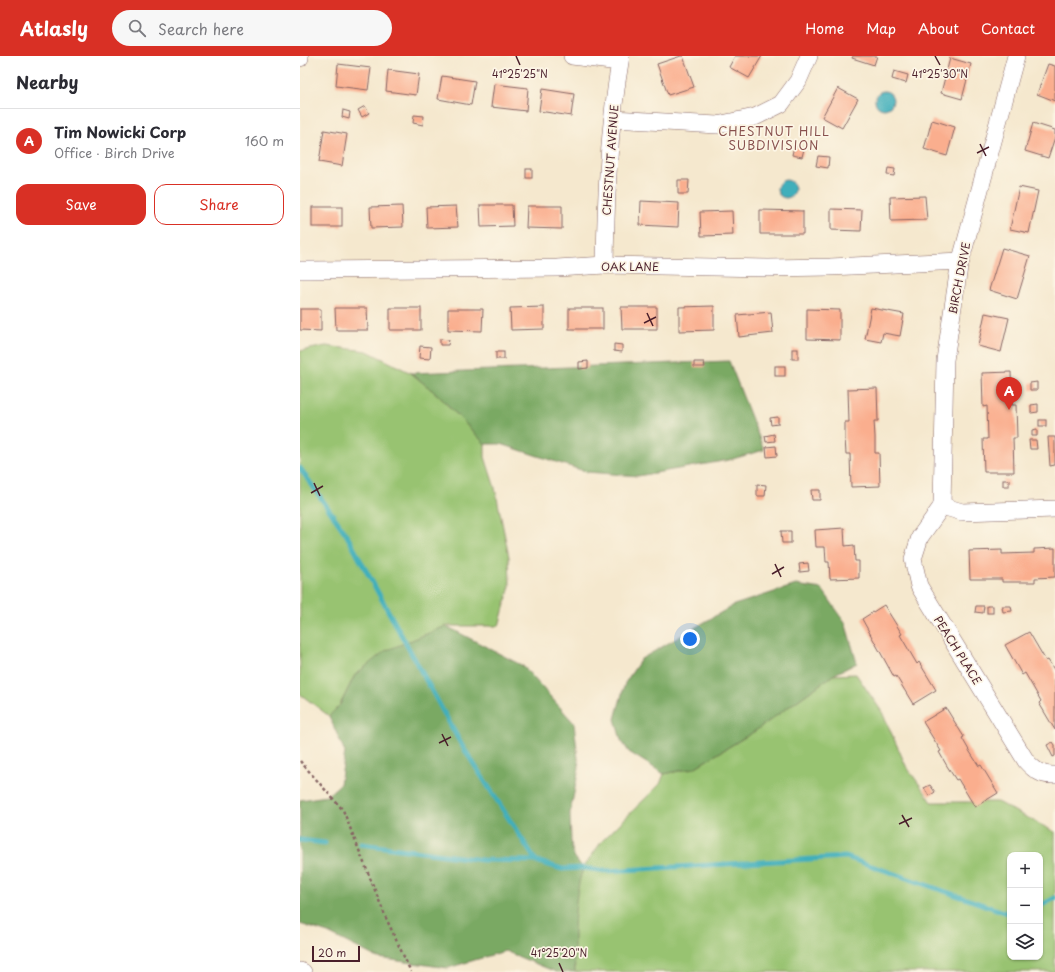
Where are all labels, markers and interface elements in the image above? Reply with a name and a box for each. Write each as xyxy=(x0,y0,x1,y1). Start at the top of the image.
search box xyxy=(112,10,392,46)
text: Atlasly xyxy=(20,14,88,42)
icon: search xyxy=(126,17,148,39)
text: Search here xyxy=(158,17,244,40)
text: Home xyxy=(805,18,844,39)
text: Map xyxy=(866,18,896,39)
text: About xyxy=(918,18,959,39)
text: Contact xyxy=(981,18,1035,39)
text: 41°25'25"N xyxy=(492,66,548,81)
text: 41°25'30"N xyxy=(912,66,968,81)
text: Nearby xyxy=(16,69,78,95)
street label: CHESTNUT AVENUE xyxy=(598,104,622,216)
text: Tim Nowicki Corp xyxy=(54,120,186,143)
district label: CHESTNUT HILL SUBDIVISION xyxy=(718,122,830,154)
text: A xyxy=(24,131,34,150)
text: 160 m xyxy=(245,131,284,150)
text: Office · Birch Drive xyxy=(54,143,175,162)
button: Save xyxy=(16,184,146,225)
button: Share xyxy=(154,184,284,225)
street label: BIRCH DRIVE xyxy=(944,240,974,316)
street label: OAK LANE xyxy=(601,258,659,275)
pin: A xyxy=(996,377,1022,410)
street label: PEACH PLACE xyxy=(930,612,986,688)
your location xyxy=(680,629,700,649)
map controls xyxy=(1007,852,1043,960)
button: + xyxy=(1007,852,1043,888)
button: − xyxy=(1007,888,1043,924)
button: layers xyxy=(1007,924,1043,960)
scale bar xyxy=(312,944,360,963)
text: 20 m xyxy=(318,944,346,961)
text: 41°25'20"N xyxy=(531,945,588,960)

